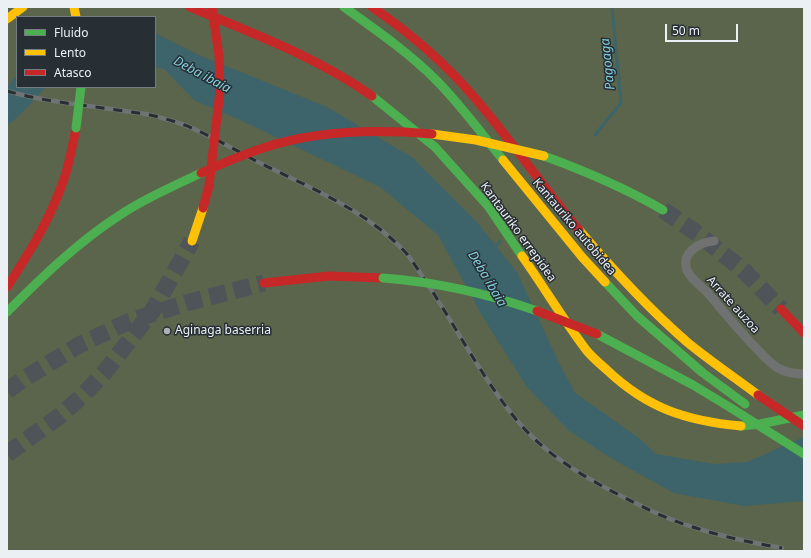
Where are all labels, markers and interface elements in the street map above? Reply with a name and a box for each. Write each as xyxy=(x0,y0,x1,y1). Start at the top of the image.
legend xyxy=(16,16,156,88)
scale bar xyxy=(667,16,740,42)
text: 50 m xyxy=(672,22,700,39)
text: Fluido xyxy=(54,24,88,41)
water label: Pagoaga xyxy=(598,37,618,91)
text: Lento xyxy=(54,44,86,61)
water label: Deba ibaia xyxy=(171,53,233,97)
text: Atasco xyxy=(54,64,92,81)
street label: Kantauriko autobidea xyxy=(529,176,619,278)
street label: Kantauriko errepidea xyxy=(477,179,559,285)
water label: Deba ibaia xyxy=(464,248,510,310)
street label: Arrate auzoa xyxy=(704,273,762,337)
place label: Aginaga baserria xyxy=(175,324,271,338)
marker: Aginaga baserria xyxy=(162,326,172,336)

